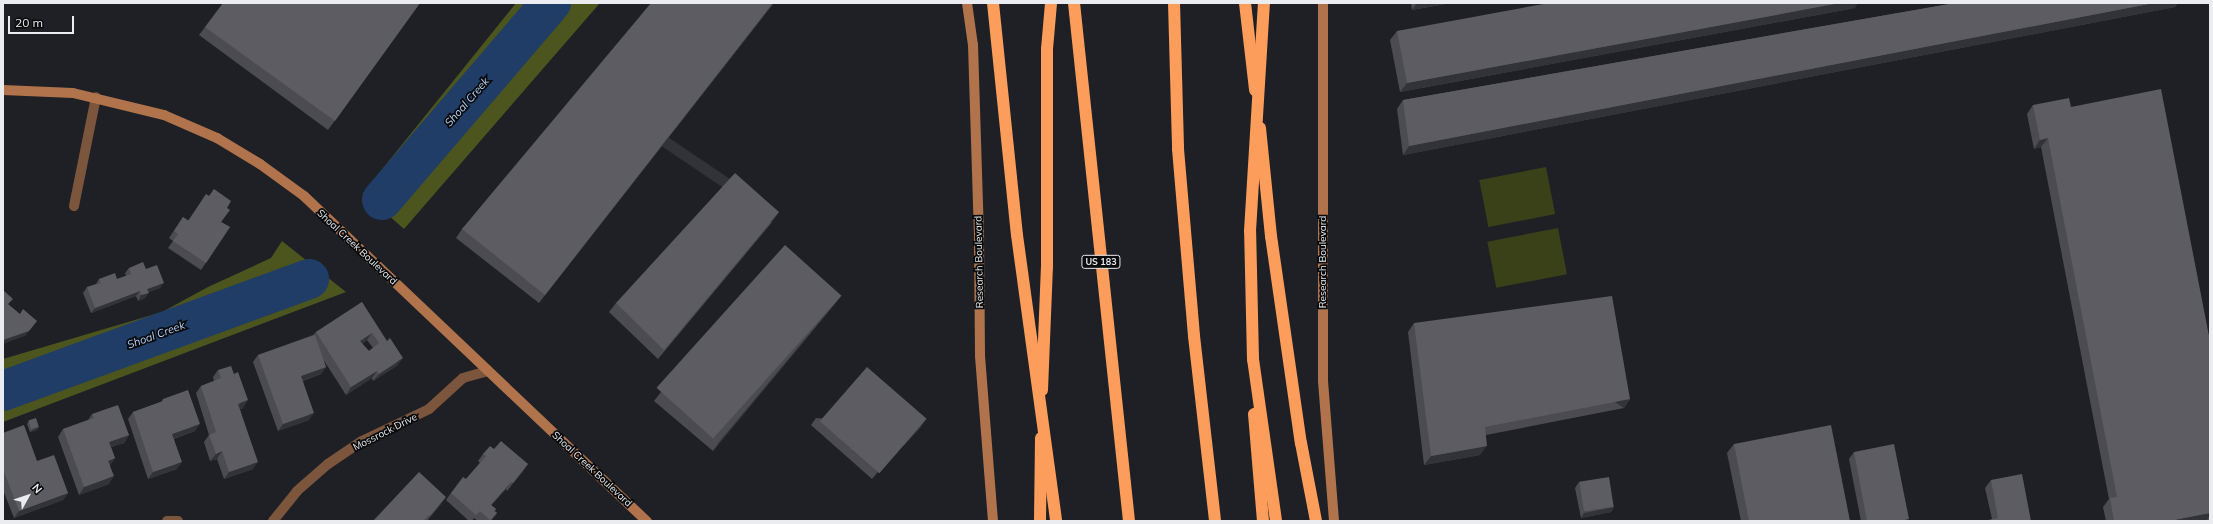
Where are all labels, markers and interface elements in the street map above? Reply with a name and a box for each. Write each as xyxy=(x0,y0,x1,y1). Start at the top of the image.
scale bar xyxy=(10,8,76,34)
text: 20 m xyxy=(15,15,43,30)
water label: Shoal Creek xyxy=(442,75,492,129)
street label: Shoal Creek Boulevard xyxy=(315,207,399,287)
street label: Research Boulevard xyxy=(972,216,986,308)
street label: Research Boulevard xyxy=(1317,216,1329,308)
road number: US 183 xyxy=(1081,255,1121,269)
water label: Shoal Creek xyxy=(125,318,187,352)
street label: Mossrock Drive xyxy=(351,411,419,453)
street label: Shoal Creek Boulevard xyxy=(550,429,634,509)
north arrow xyxy=(8,476,48,516)
text: N xyxy=(29,481,45,496)

